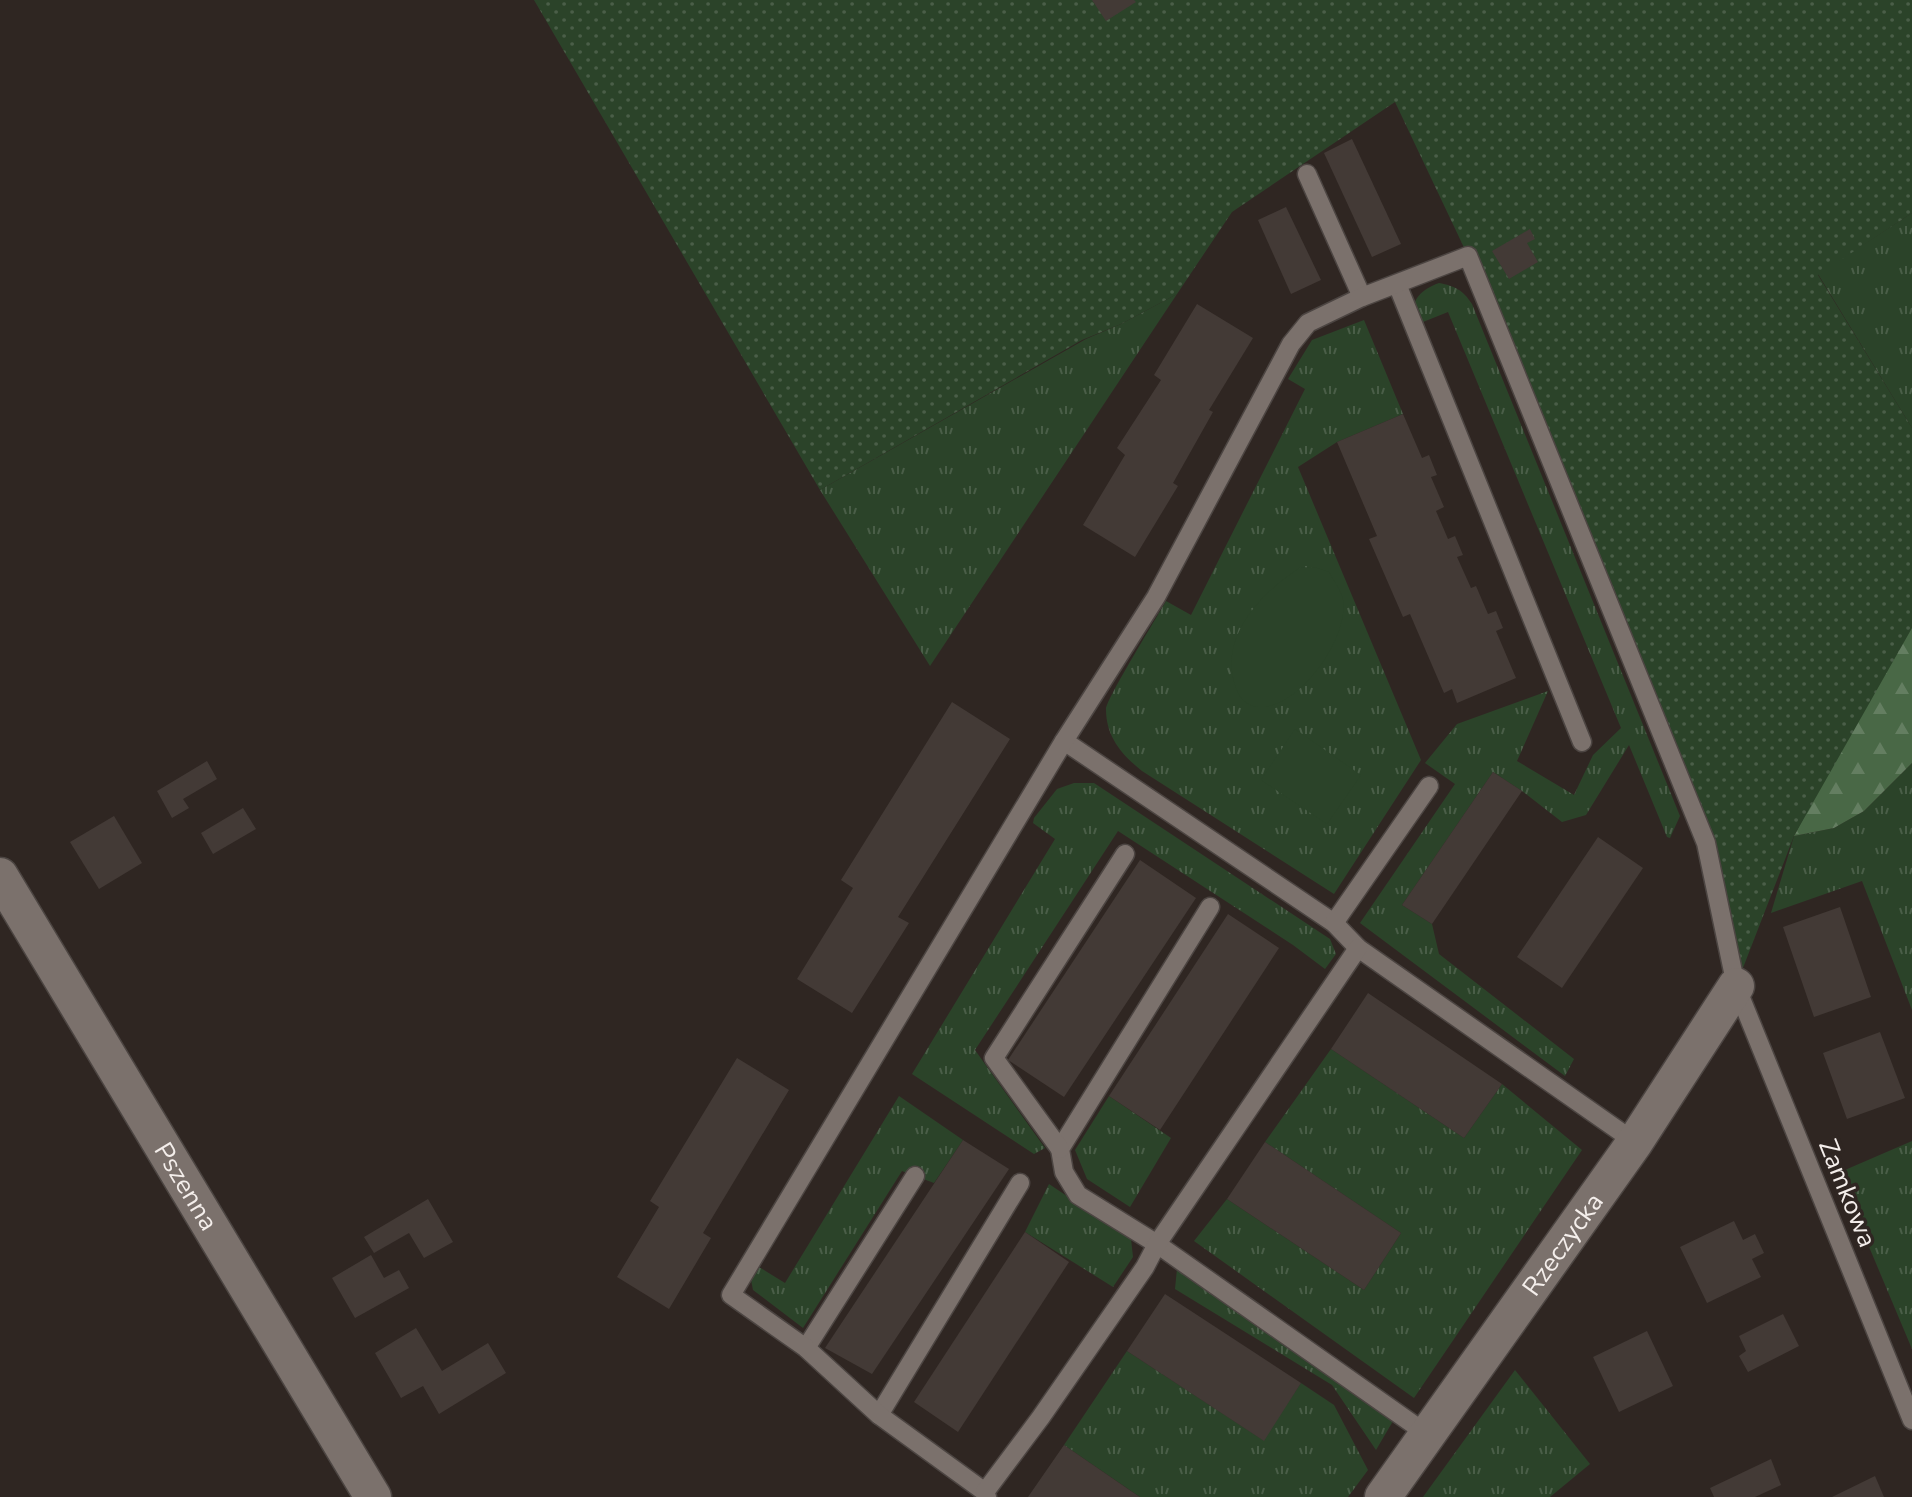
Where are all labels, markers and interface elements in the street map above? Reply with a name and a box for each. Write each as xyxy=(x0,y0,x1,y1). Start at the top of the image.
street label: Zamkowa xyxy=(1810,1134,1885,1252)
street label: Pszenna xyxy=(146,1136,226,1237)
street label: Rzeczycka xyxy=(1514,1186,1611,1303)

